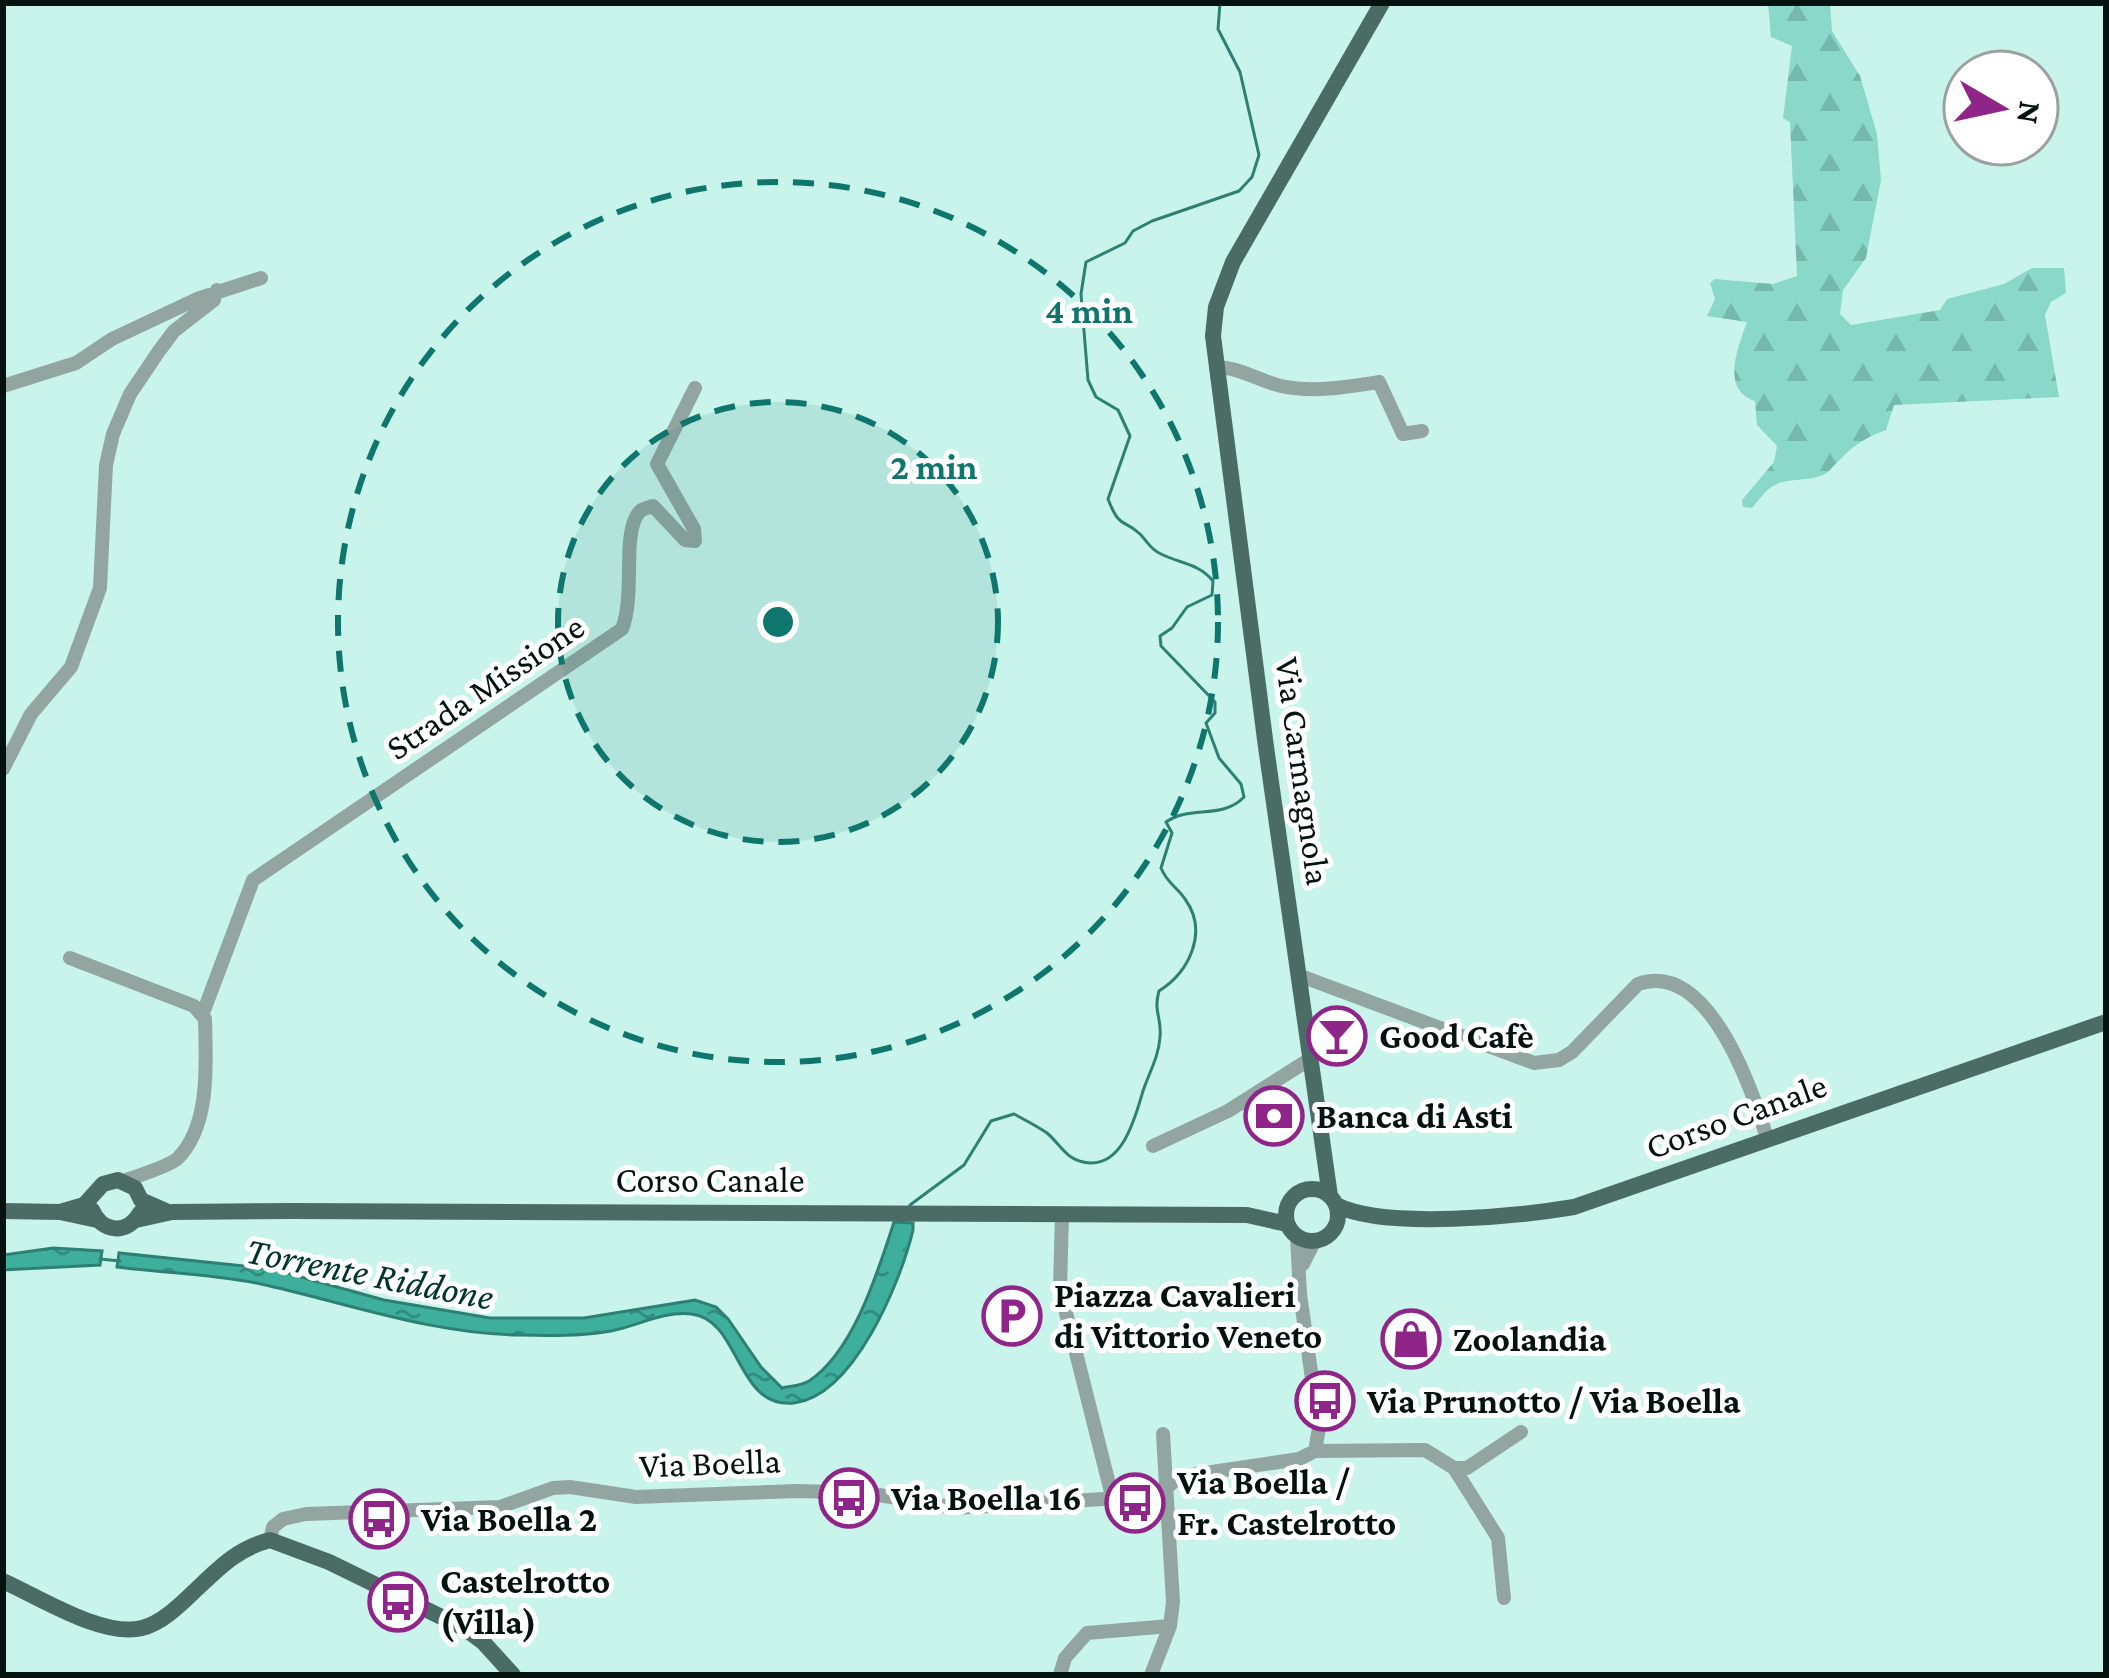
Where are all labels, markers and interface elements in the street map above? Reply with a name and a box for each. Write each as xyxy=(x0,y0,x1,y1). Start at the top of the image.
north arrow xyxy=(1941,48,2061,168)
text: N xyxy=(2010,99,2050,127)
text: 4 min xyxy=(1045,291,1133,331)
text: 2 min xyxy=(891,447,978,487)
centre of rings xyxy=(757,601,799,643)
street label: Strada Missione xyxy=(379,606,591,768)
street label: Via Carmagnola xyxy=(1267,655,1339,887)
bar icon: Good Cafè xyxy=(1306,1005,1368,1067)
place label: Good Cafè xyxy=(1379,1016,1534,1056)
street label: Corso Canale xyxy=(1640,1065,1832,1167)
bank icon: Banca di Asti xyxy=(1243,1085,1305,1147)
place label: Banca di Asti xyxy=(1316,1096,1513,1136)
street label: Corso Canale xyxy=(615,1160,805,1200)
water label: Torrente Riddone xyxy=(243,1228,497,1318)
place label: Piazza Cavalieri di Vittorio Veneto xyxy=(1054,1275,1322,1356)
parking icon: Piazza Cavalieri di Vittorio Veneto xyxy=(981,1285,1043,1347)
shop icon: Zoolandia xyxy=(1380,1308,1442,1370)
place label: Zoolandia xyxy=(1453,1319,1607,1359)
bus stop icon: Via Prunotto / Via Boella xyxy=(1294,1370,1356,1432)
place label: Via Prunotto / Via Boella xyxy=(1366,1381,1741,1421)
street label: Via Boella xyxy=(638,1441,782,1485)
place label: Via Boella / Fr. Castelrotto xyxy=(1176,1462,1396,1543)
bus stop icon: Via Boella 16 xyxy=(818,1467,880,1529)
bus stop icon: Via Boella / Fr. Castelrotto xyxy=(1104,1472,1166,1534)
place label: Via Boella 16 xyxy=(890,1478,1082,1518)
bus stop icon: Via Boella 2 xyxy=(348,1488,410,1550)
place label: Via Boella 2 xyxy=(420,1499,597,1539)
place label: Castelrotto (Villa) xyxy=(440,1561,610,1643)
bus stop icon: Castelrotto (Villa) xyxy=(367,1571,429,1633)

